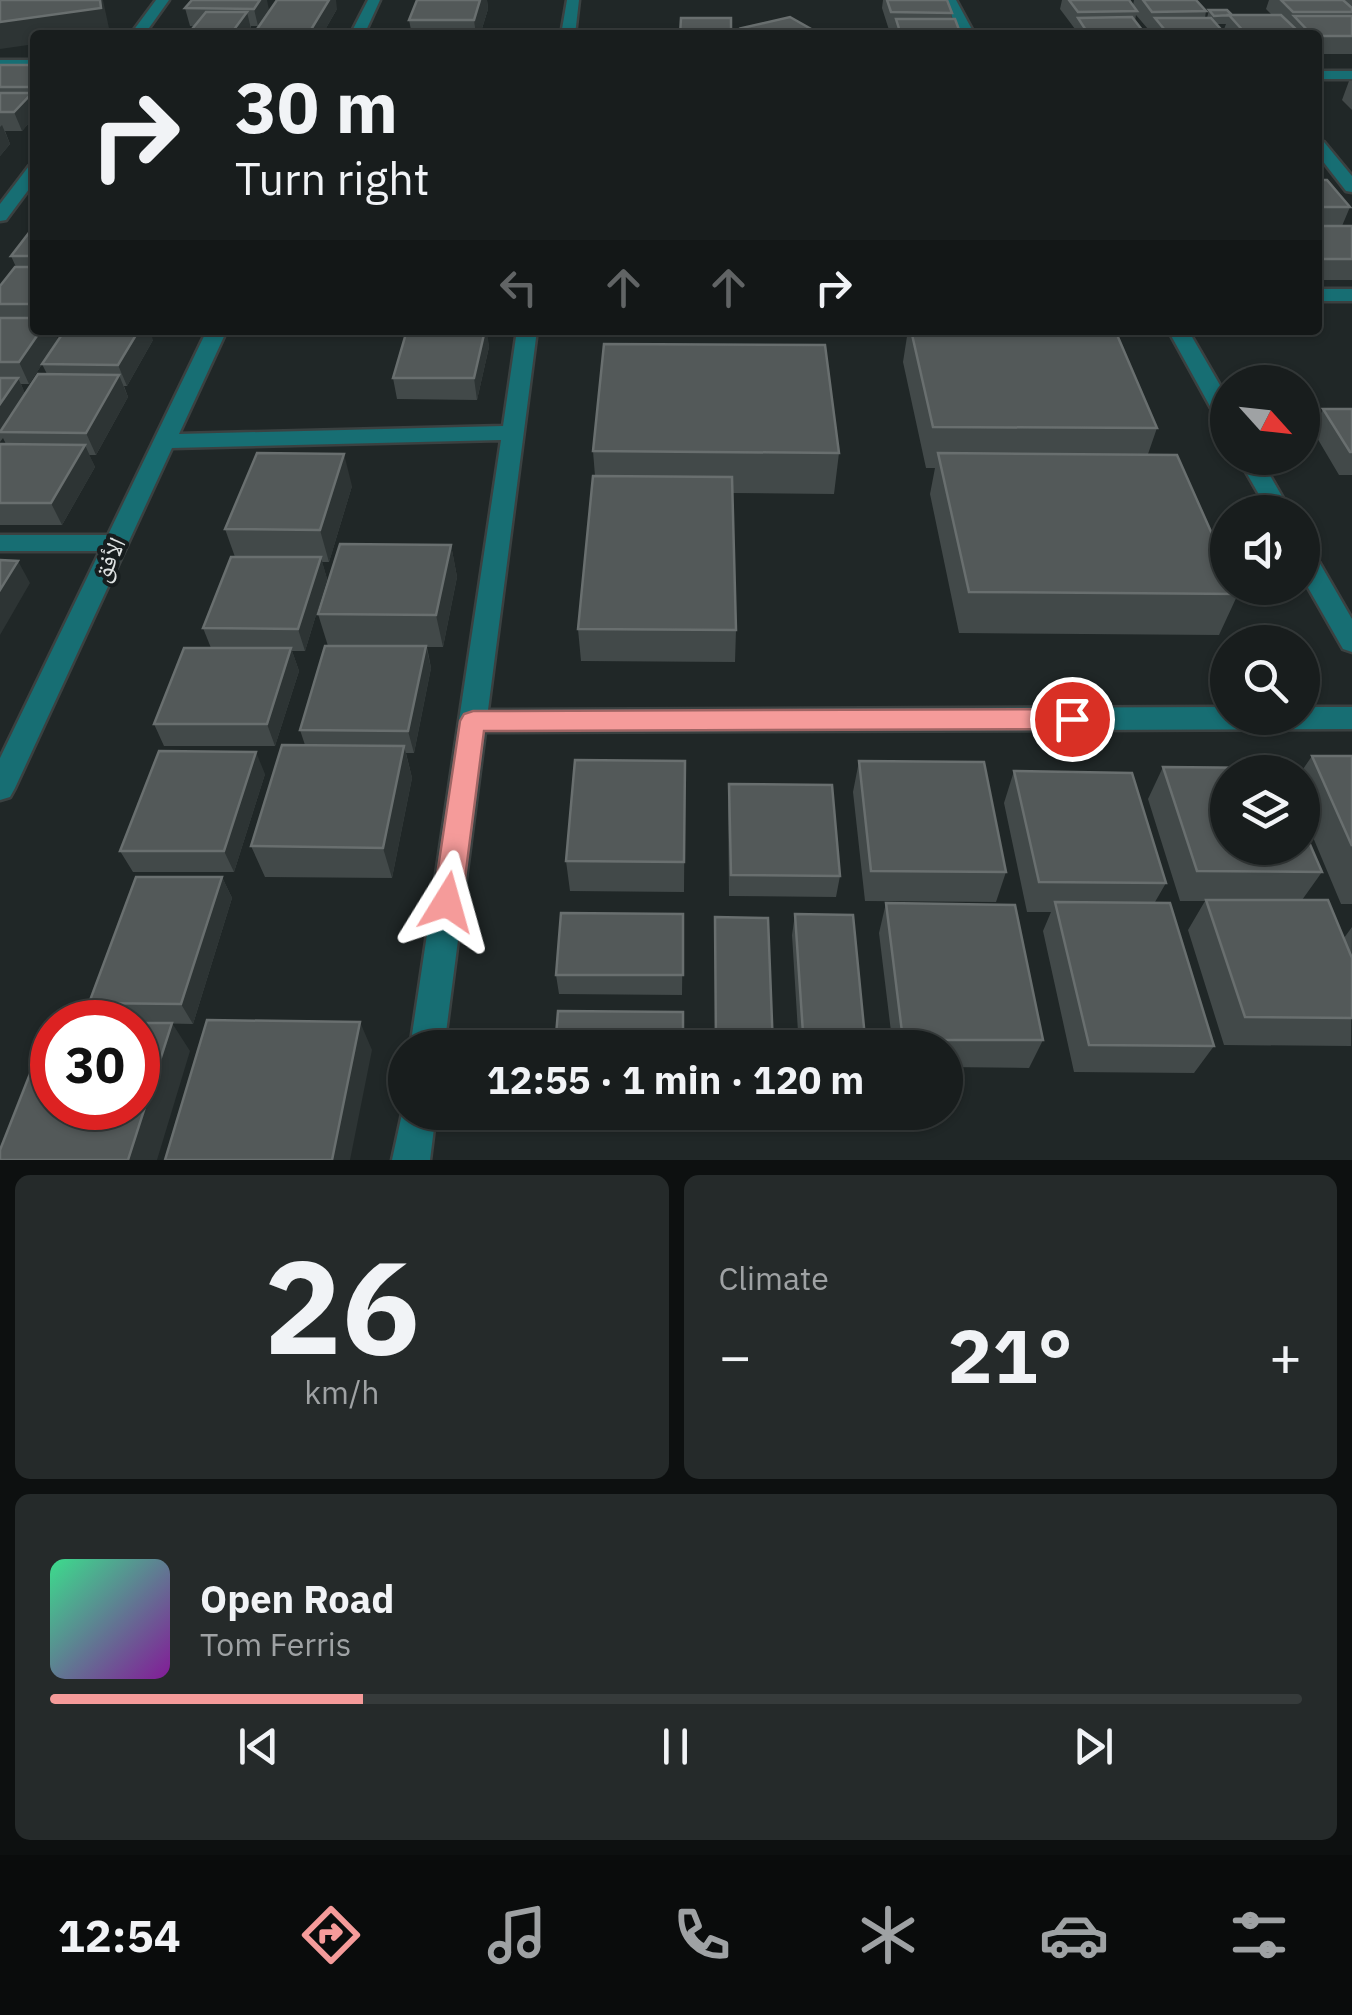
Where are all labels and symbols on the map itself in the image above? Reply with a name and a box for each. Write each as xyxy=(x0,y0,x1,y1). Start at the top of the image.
north arrow xyxy=(1210,365,1320,475)
street label: الأفق xyxy=(83,531,133,587)
pin xyxy=(1030,677,1115,762)
position arrow xyxy=(395,850,499,954)
speed limit sign: 30 xyxy=(30,1000,160,1130)

